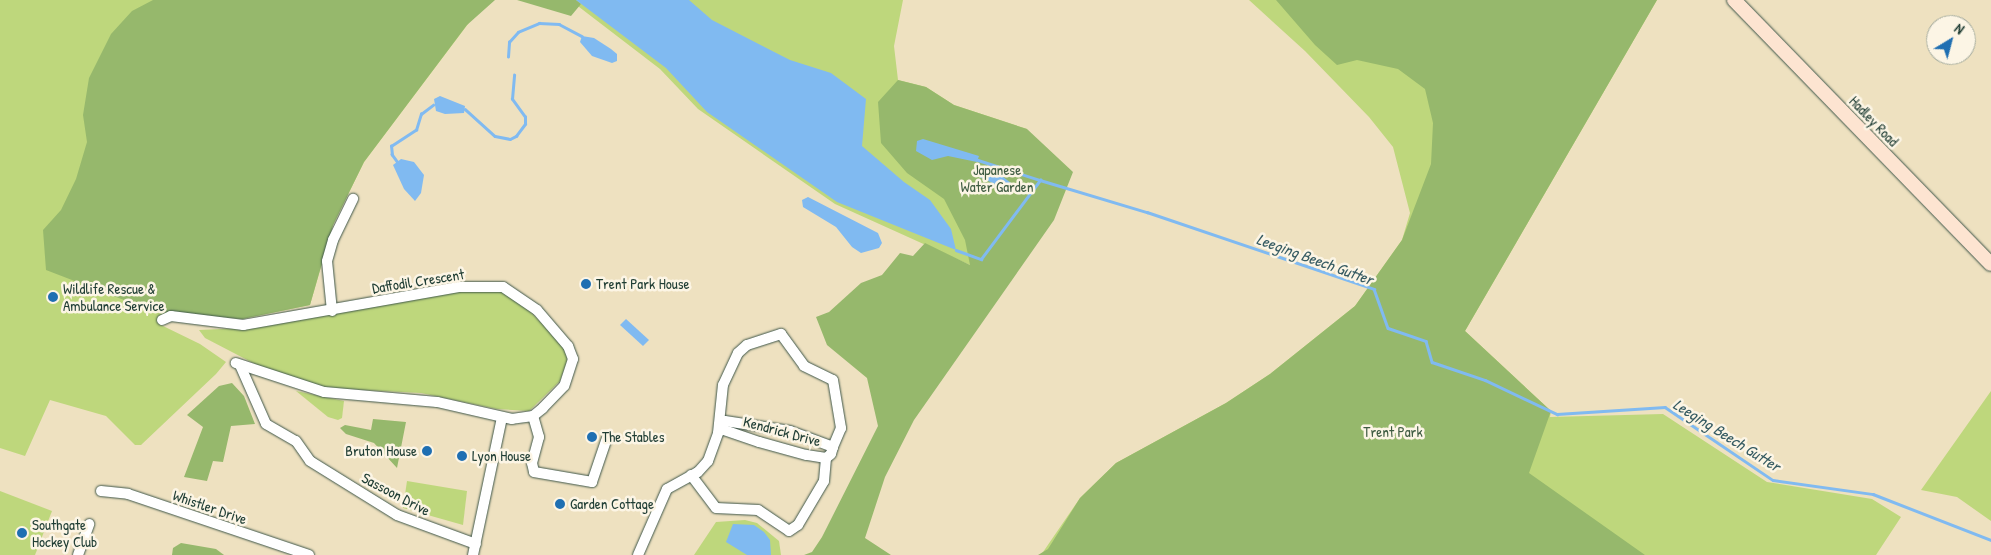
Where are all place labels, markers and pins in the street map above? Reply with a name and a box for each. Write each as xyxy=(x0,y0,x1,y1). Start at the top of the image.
place label: Trent Park House xyxy=(596,275,690,293)
marker: Trent Park House xyxy=(580,278,592,290)
place label: Wildlife Rescue & Ambulance Service xyxy=(63,279,164,314)
marker: Wildlife Rescue & Ambulance Service xyxy=(47,291,59,303)
place label: The Stables xyxy=(602,428,665,446)
marker: The Stables xyxy=(586,431,598,443)
place label: Bruton House xyxy=(345,442,417,460)
marker: Bruton House xyxy=(421,445,433,457)
place label: Lyon House xyxy=(472,447,531,465)
marker: Lyon House xyxy=(456,450,468,462)
place label: Garden Cottage xyxy=(570,495,654,513)
marker: Garden Cottage xyxy=(554,498,566,510)
place label: Southgate Hockey Club xyxy=(32,515,97,550)
marker: Southgate Hockey Club xyxy=(16,527,28,539)

